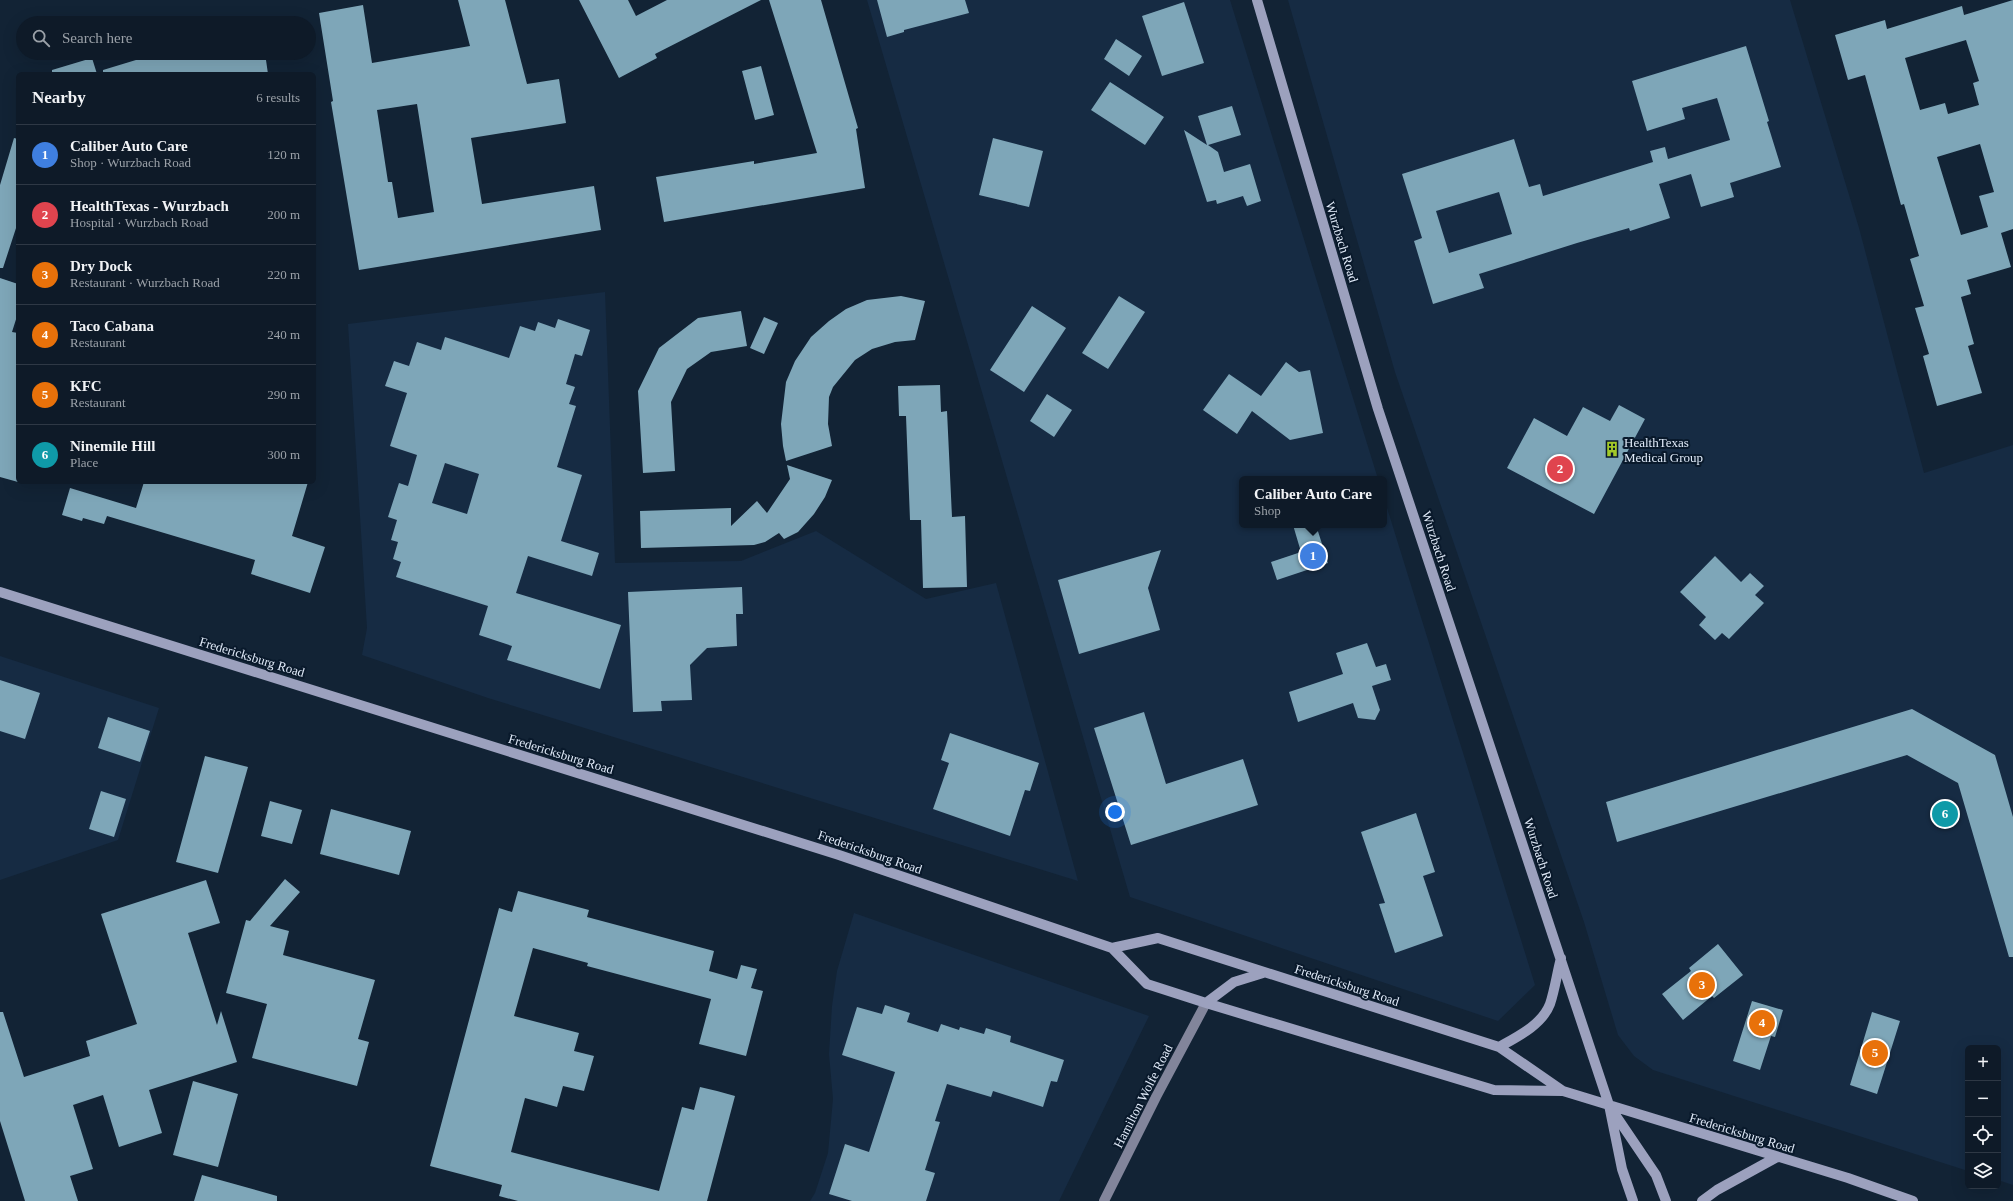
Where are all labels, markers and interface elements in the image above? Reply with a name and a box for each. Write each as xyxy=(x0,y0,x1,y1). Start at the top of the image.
search box xyxy=(16,16,316,60)
icon: search xyxy=(30,27,52,49)
text: Search here xyxy=(62,30,132,46)
text: Nearby xyxy=(32,88,86,107)
text: 6 results xyxy=(256,90,300,105)
text: Caliber Auto Care xyxy=(70,138,188,154)
text: 1 xyxy=(42,147,48,162)
text: 120 m xyxy=(267,147,300,162)
text: Shop · Wurzbach Road xyxy=(70,155,191,170)
text: HealthTexas - Wurzbach xyxy=(70,198,229,214)
street label: Wurzbach Road xyxy=(1323,200,1362,285)
text: 2 xyxy=(42,207,48,222)
text: 200 m xyxy=(267,207,300,222)
text: Hospital · Wurzbach Road xyxy=(70,215,208,230)
text: Dry Dock xyxy=(70,258,132,274)
text: 3 xyxy=(42,267,48,282)
text: 220 m xyxy=(267,267,300,282)
text: Restaurant · Wurzbach Road xyxy=(70,275,220,290)
text: Taco Cabana xyxy=(70,318,154,334)
text: 4 xyxy=(42,327,48,342)
text: 240 m xyxy=(267,327,300,342)
text: Restaurant xyxy=(70,335,126,350)
text: KFC xyxy=(70,378,102,394)
text: 5 xyxy=(42,387,48,402)
text: 290 m xyxy=(267,387,300,402)
text: Restaurant xyxy=(70,395,126,410)
place label: HealthTexas Medical Group xyxy=(1624,435,1703,465)
text: Ninemile Hill xyxy=(70,438,155,454)
building icon: HealthTexas Medical Group xyxy=(1603,440,1621,458)
text: 6 xyxy=(42,447,48,462)
text: 300 m xyxy=(267,447,300,462)
pin: 2 xyxy=(1547,454,1573,484)
text: Place xyxy=(70,455,98,470)
popup xyxy=(1239,476,1387,528)
text: Caliber Auto Care xyxy=(1254,486,1372,502)
text: Shop xyxy=(1254,503,1281,518)
street label: Wurzbach Road xyxy=(1419,509,1459,594)
pin: 1 xyxy=(1300,541,1326,571)
street label: Fredericksburg Road xyxy=(198,634,307,680)
street label: Fredericksburg Road xyxy=(507,731,616,777)
pin: 6 xyxy=(1932,799,1958,829)
your location xyxy=(1105,802,1125,822)
street label: Wurzbach Road xyxy=(1521,816,1561,901)
street label: Fredericksburg Road xyxy=(816,827,925,877)
street label: Fredericksburg Road xyxy=(1293,961,1402,1009)
pin: 3 xyxy=(1689,970,1715,1000)
pin: 4 xyxy=(1749,1008,1775,1038)
pin: 5 xyxy=(1862,1038,1888,1068)
street label: Hamilton Wolfe Road xyxy=(1110,1041,1176,1150)
map controls xyxy=(1965,1045,2001,1189)
button: + xyxy=(1965,1045,2001,1081)
button: − xyxy=(1965,1081,2001,1117)
street label: Fredericksburg Road xyxy=(1688,1110,1797,1156)
button: locate xyxy=(1965,1117,2001,1153)
button: layers xyxy=(1965,1153,2001,1189)

